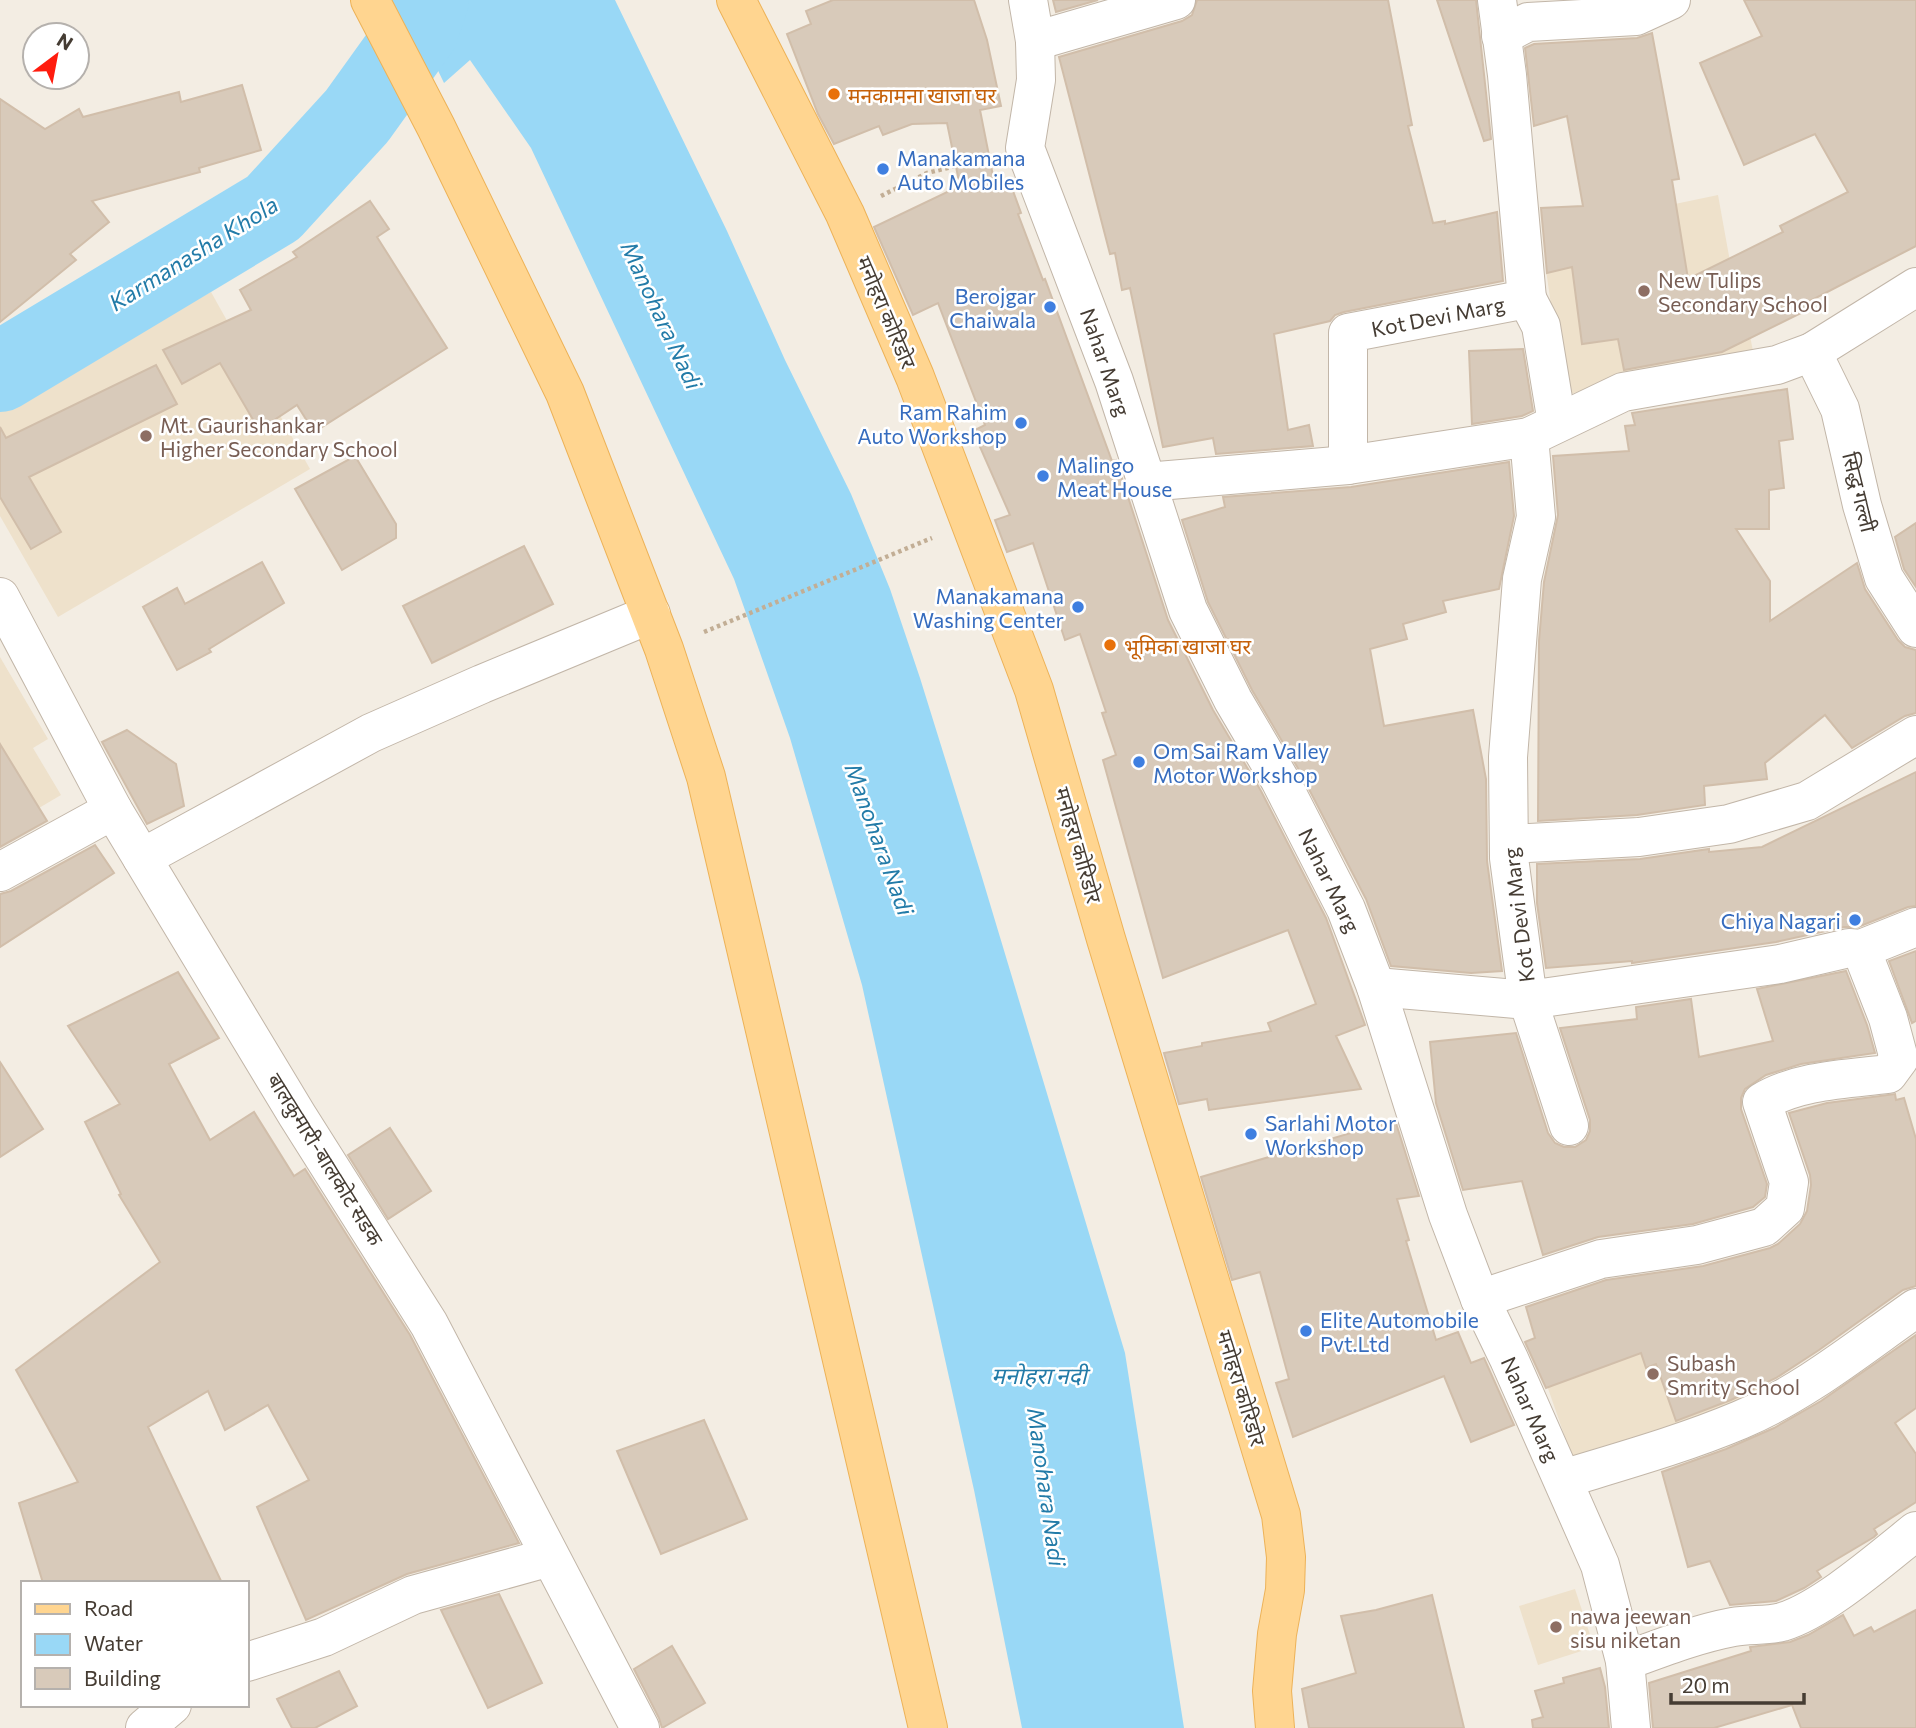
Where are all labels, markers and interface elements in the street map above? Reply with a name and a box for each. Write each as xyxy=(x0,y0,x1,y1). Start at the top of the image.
north arrow xyxy=(21,21,91,91)
text: N xyxy=(53,28,77,55)
place label: मनकामना खाजा घर xyxy=(848,82,997,107)
marker: मनकामना खाजा घर xyxy=(826,86,842,102)
place label: Manakamana Auto Mobiles xyxy=(897,145,1026,194)
marker: Manakamana Auto Mobiles xyxy=(875,161,891,177)
water label: Karmanasha Khola xyxy=(103,190,283,316)
water label: Manohara Nadi xyxy=(616,237,709,394)
street label: मनोहरा कोरिडोर xyxy=(852,252,922,372)
place label: New Tulips Secondary School xyxy=(1658,267,1828,316)
place label: Berojgar Chaiwala xyxy=(949,283,1036,332)
marker: New Tulips Secondary School xyxy=(1636,283,1652,299)
street label: Kot Devi Marg xyxy=(1369,291,1507,341)
marker: Berojgar Chaiwala xyxy=(1042,299,1058,315)
street label: Nahar Marg xyxy=(1076,305,1136,419)
place label: Ram Rahim Auto Workshop xyxy=(857,399,1007,448)
place label: Mt. Gaurishankar Higher Secondary School xyxy=(160,412,398,461)
marker: Ram Rahim Auto Workshop xyxy=(1013,415,1029,431)
marker: Mt. Gaurishankar Higher Secondary School xyxy=(138,428,154,444)
street label: सिद्ध गल्ली xyxy=(1838,449,1882,535)
place label: Malingo Meat House xyxy=(1057,452,1172,501)
marker: Malingo Meat House xyxy=(1035,468,1051,484)
place label: Manakamana Washing Center xyxy=(913,583,1064,632)
marker: Manakamana Washing Center xyxy=(1070,599,1086,615)
place label: भूमिका खाजा घर xyxy=(1124,633,1251,660)
marker: भूमिका खाजा घर xyxy=(1102,637,1118,653)
place label: Om Sai Ram Valley Motor Workshop xyxy=(1153,738,1329,787)
marker: Om Sai Ram Valley Motor Workshop xyxy=(1131,754,1147,770)
water label: Manohara Nadi xyxy=(839,759,921,920)
street label: मनोहरा कोरिडोर xyxy=(1050,784,1108,906)
street label: Nahar Marg xyxy=(1294,824,1366,936)
street label: Kot Devi Marg xyxy=(1497,846,1539,984)
place label: Chiya Nagari xyxy=(1721,908,1841,933)
marker: Chiya Nagari xyxy=(1847,912,1863,928)
street label: बालकुमारी-बालकोट सडक xyxy=(261,1068,390,1251)
place label: Sarlahi Motor Workshop xyxy=(1265,1110,1396,1159)
marker: Sarlahi Motor Workshop xyxy=(1243,1126,1259,1142)
place label: Elite Automobile Pvt.Ltd xyxy=(1320,1307,1479,1356)
marker: Elite Automobile Pvt.Ltd xyxy=(1298,1323,1314,1339)
street label: मनोहरा कोरिडोर xyxy=(1213,1327,1272,1449)
place label: Subash Smrity School xyxy=(1667,1350,1800,1399)
street label: Nahar Marg xyxy=(1497,1352,1565,1466)
water label: मनोहरा नदी xyxy=(991,1361,1091,1389)
marker: Subash Smrity School xyxy=(1645,1366,1661,1382)
water label: Manohara Nadi xyxy=(1022,1406,1072,1569)
legend xyxy=(21,1581,248,1707)
text: Road xyxy=(84,1595,133,1620)
place label: nawa jeewan sisu niketan xyxy=(1570,1603,1691,1652)
marker: nawa jeewan sisu niketan xyxy=(1548,1619,1564,1635)
text: Water xyxy=(84,1630,143,1655)
scale bar xyxy=(1671,1662,1804,1706)
text: Building xyxy=(84,1665,161,1690)
text: 20 m xyxy=(1682,1672,1730,1697)

